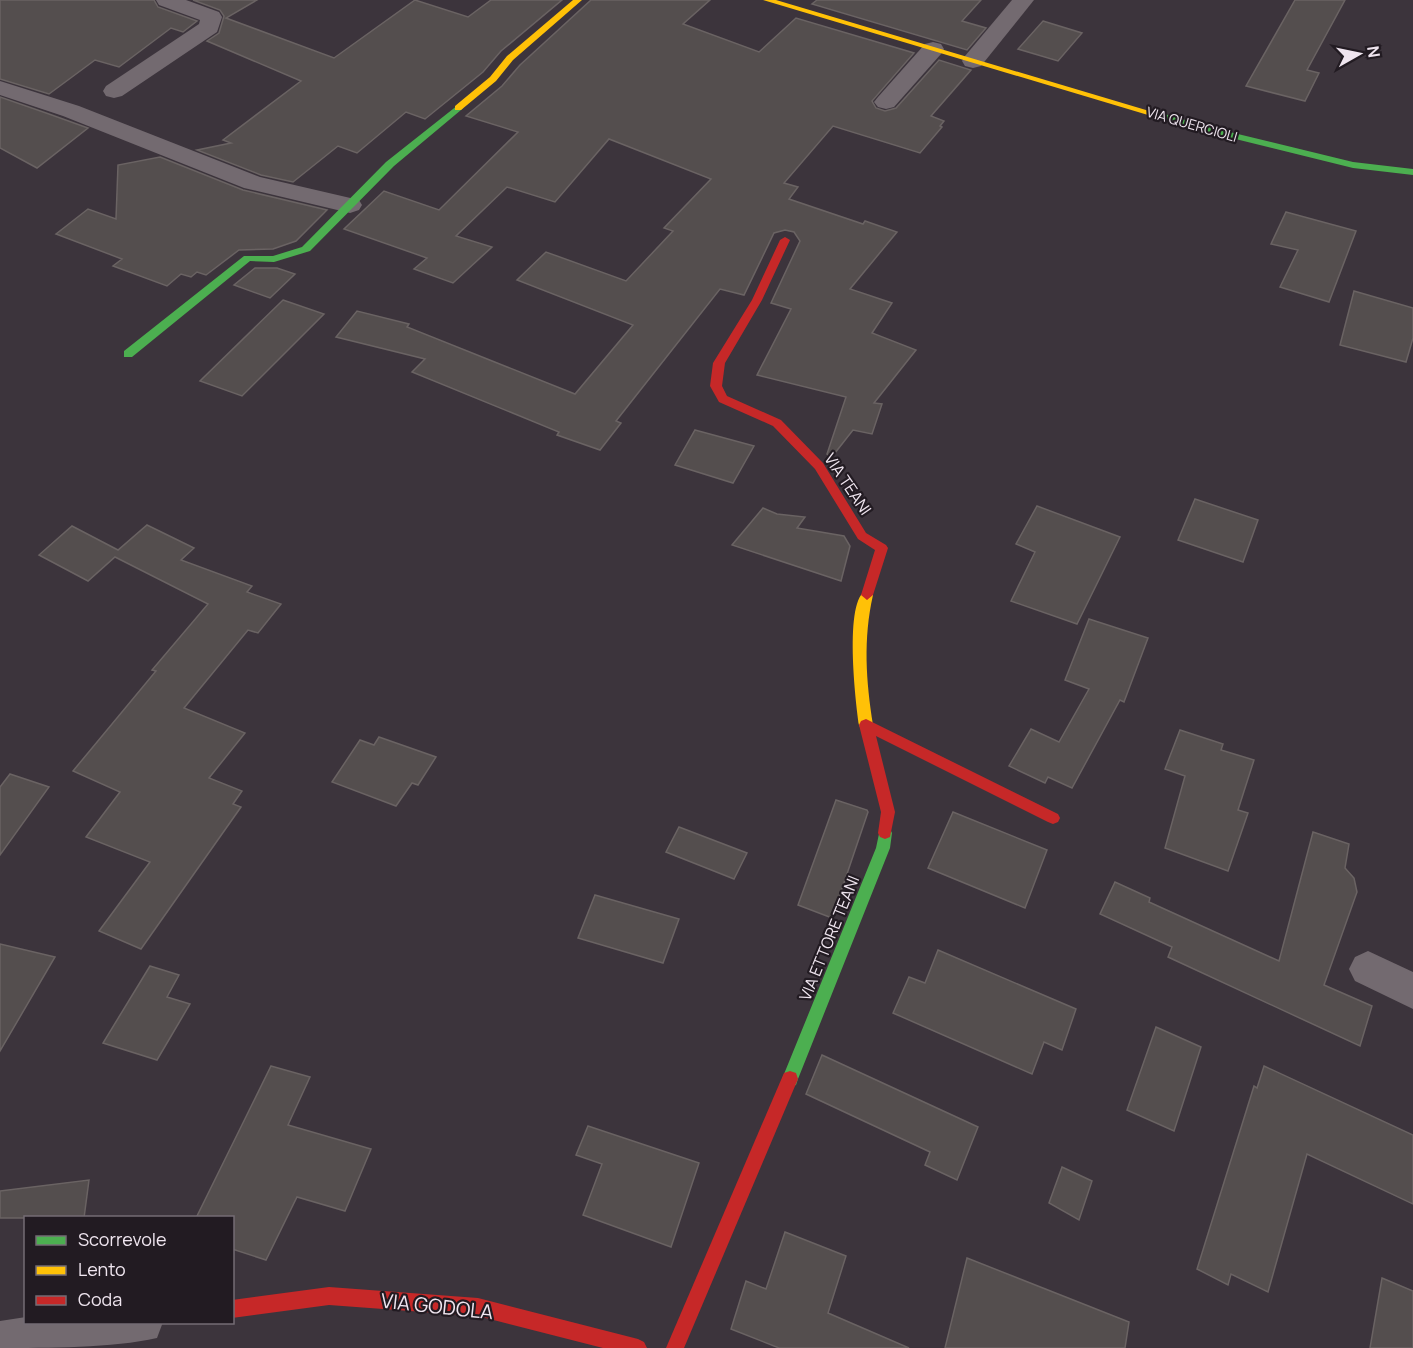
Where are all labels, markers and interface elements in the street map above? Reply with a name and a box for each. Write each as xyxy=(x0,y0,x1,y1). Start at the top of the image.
north arrow xyxy=(1329,24,1389,84)
text: N xyxy=(1362,44,1386,59)
street label: VIA QUERCIOLI xyxy=(1144,102,1240,146)
street label: VIA TEANI xyxy=(819,449,877,519)
street label: VIA ETTORE TEANI xyxy=(794,872,864,1004)
legend xyxy=(24,1216,234,1324)
text: Scorrevole xyxy=(78,1227,167,1251)
text: Lento xyxy=(78,1257,126,1281)
text: Coda xyxy=(78,1287,122,1311)
street label: VIA GODOLA xyxy=(380,1287,495,1325)

